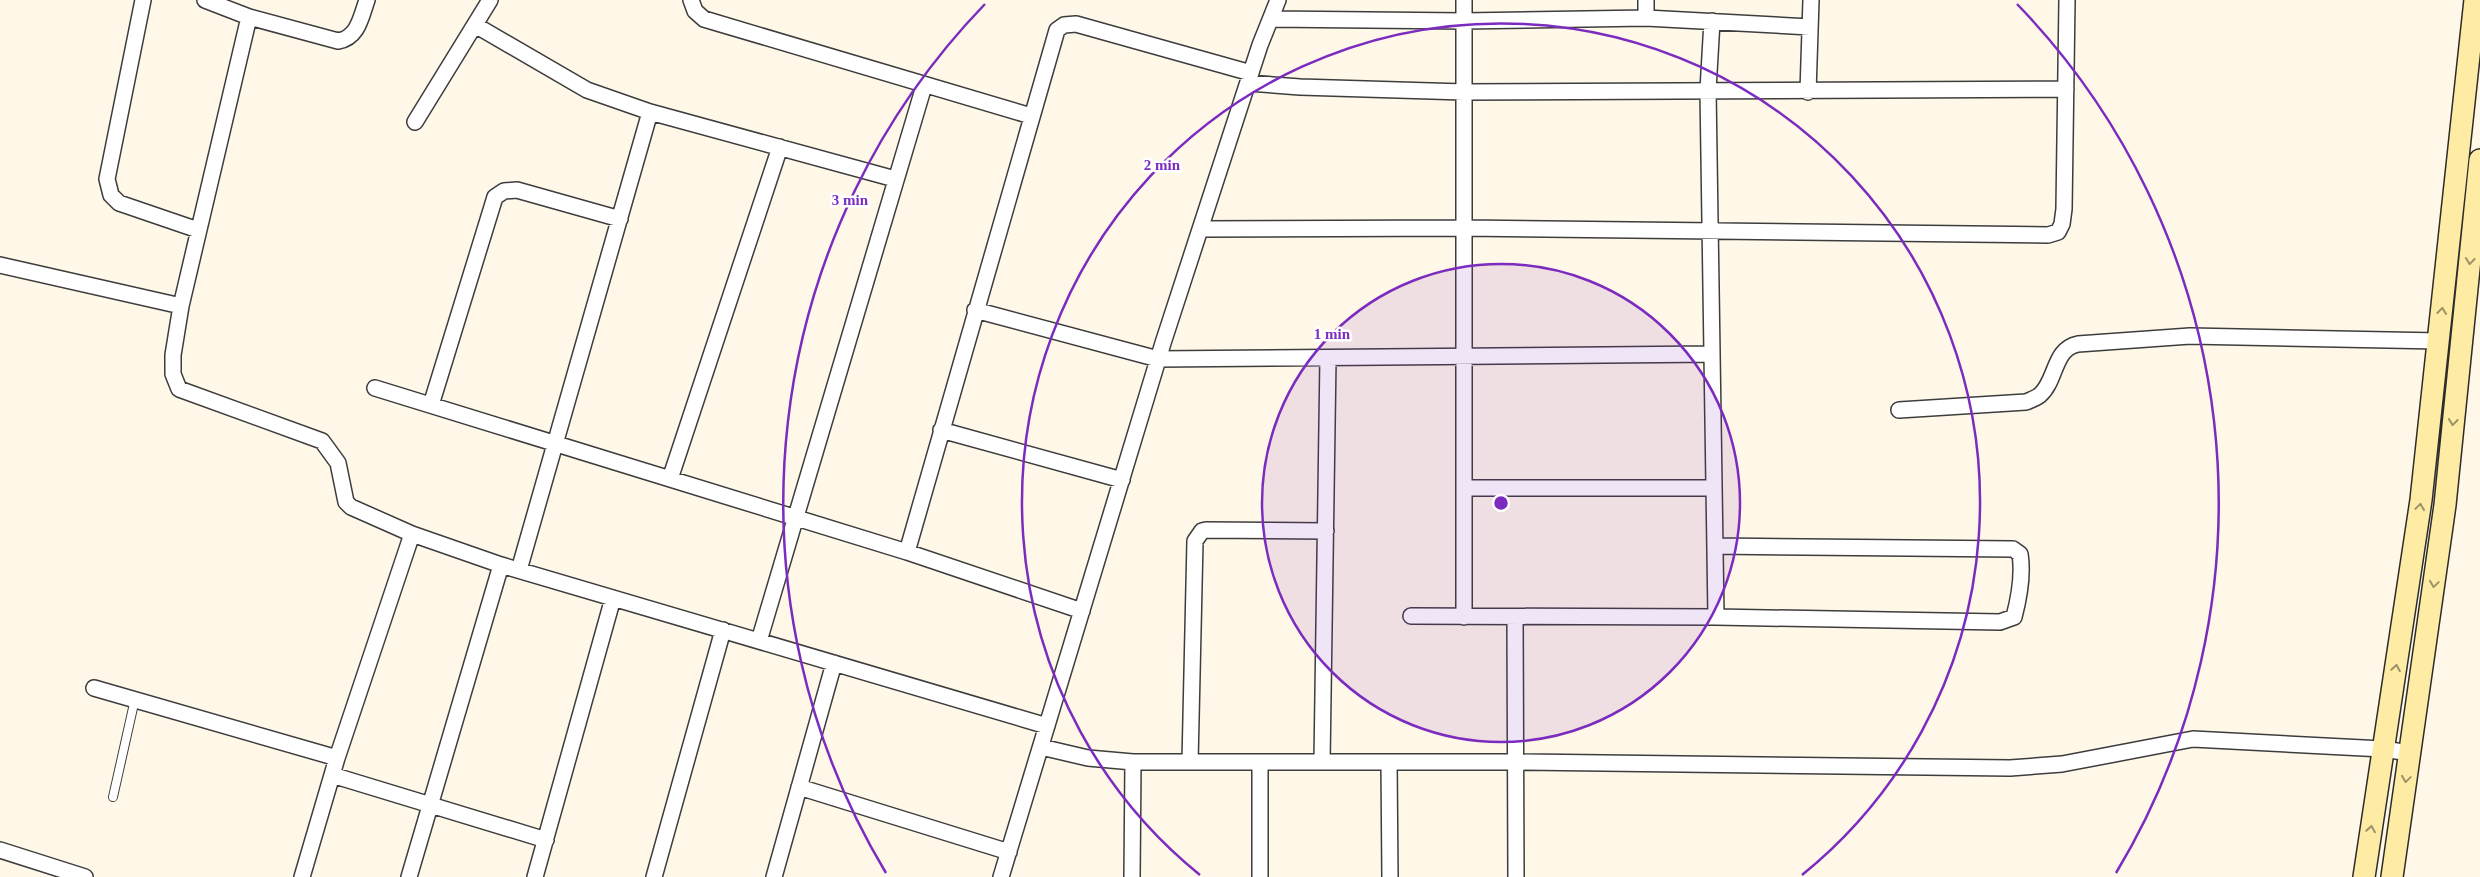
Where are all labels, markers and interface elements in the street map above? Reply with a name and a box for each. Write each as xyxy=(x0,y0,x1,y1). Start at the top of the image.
text: 2 min xyxy=(1144,157,1181,173)
text: 3 min xyxy=(832,192,869,208)
one-way arrow xyxy=(2465,257,2476,265)
one-way arrow xyxy=(2436,307,2447,315)
text: 1 min xyxy=(1314,326,1351,342)
one-way arrow xyxy=(2448,419,2459,427)
centre of rings xyxy=(1492,494,1510,512)
one-way arrow xyxy=(2414,503,2425,511)
one-way arrow xyxy=(2429,579,2439,588)
one-way arrow xyxy=(2390,664,2400,672)
one-way arrow xyxy=(2401,776,2412,784)
one-way arrow xyxy=(2366,824,2376,833)

